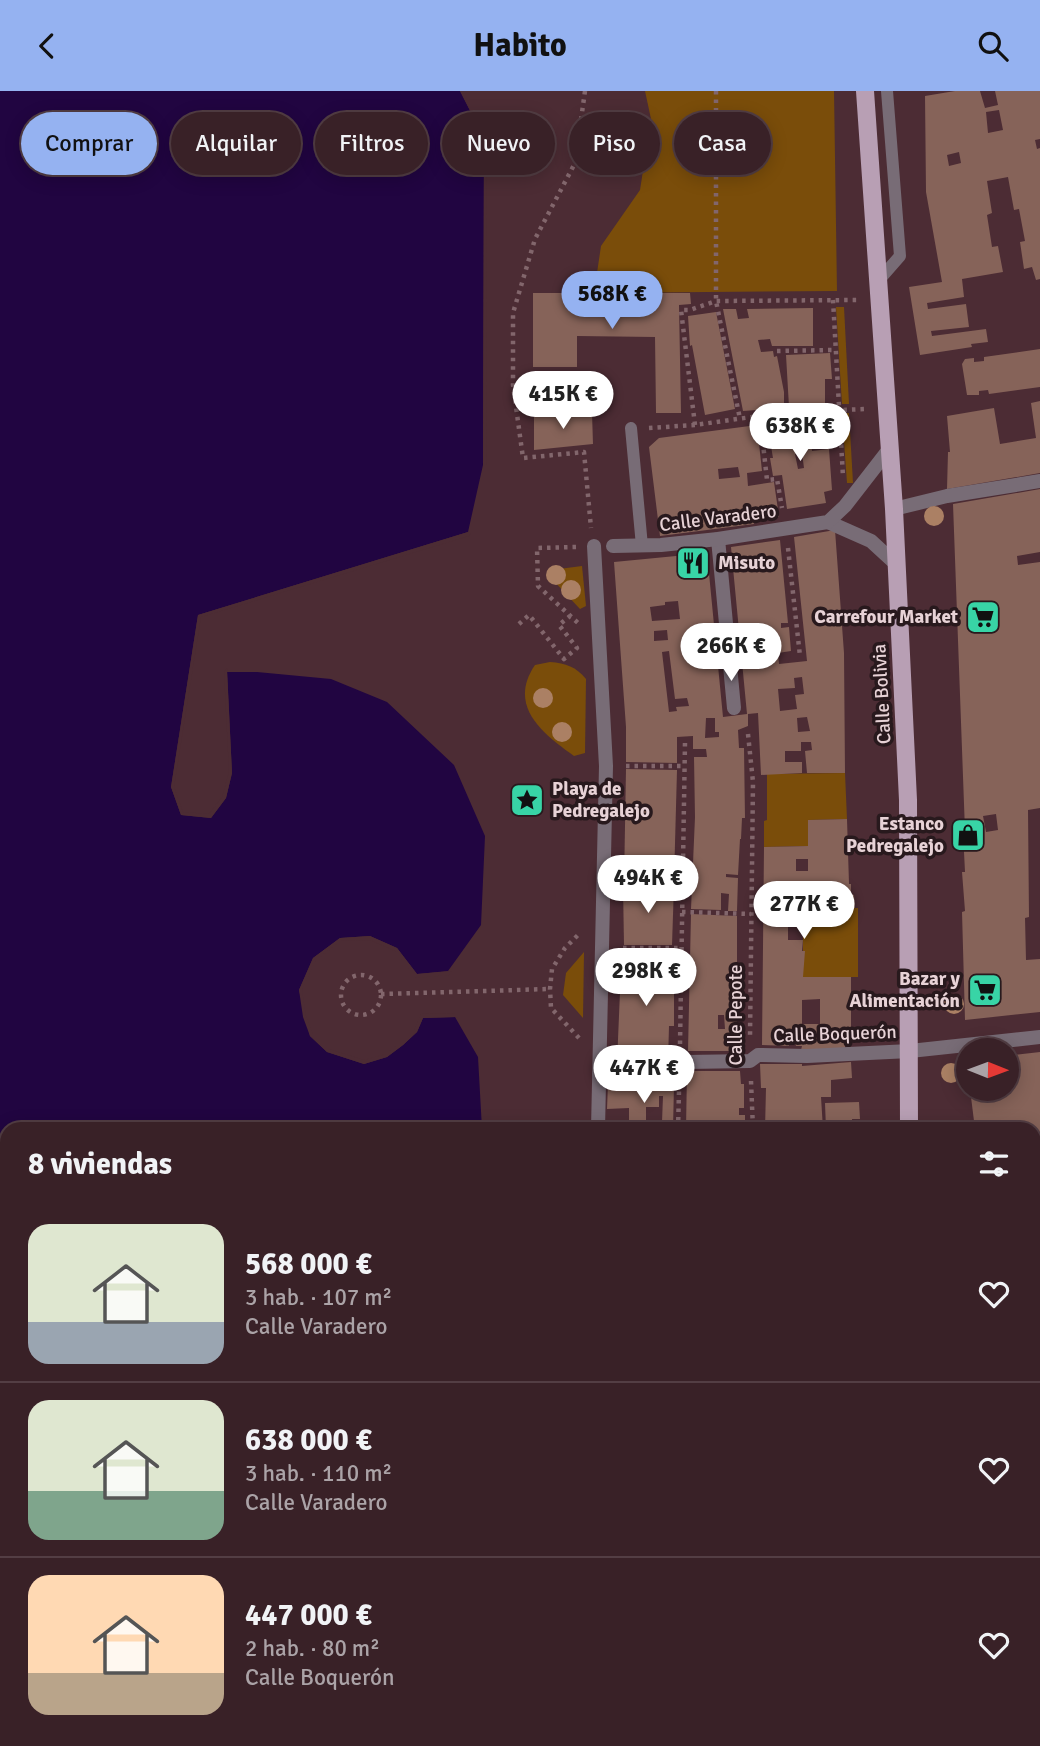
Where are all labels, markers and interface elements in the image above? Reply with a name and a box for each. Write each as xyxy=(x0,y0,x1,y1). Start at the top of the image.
text: Habito xyxy=(473,26,567,65)
icon: back xyxy=(28,27,66,65)
icon: search xyxy=(974,27,1012,65)
chip: Comprar xyxy=(21,112,157,175)
chip: Alquilar xyxy=(171,112,301,175)
chip: Filtros xyxy=(315,112,428,175)
chip: Nuevo xyxy=(442,112,555,175)
chip: Piso xyxy=(569,112,660,175)
chip: Casa xyxy=(674,112,771,175)
pin: 568K € xyxy=(555,271,669,331)
text: 568K € xyxy=(577,279,647,308)
pin: 415K € xyxy=(506,371,620,431)
text: 415K € xyxy=(528,379,598,408)
pin: 638K € xyxy=(743,403,857,463)
text: 638K € xyxy=(765,411,835,440)
street label: Calle Varadero xyxy=(658,499,778,537)
restaurant icon: Misuto xyxy=(674,544,712,582)
place label: Misuto xyxy=(718,551,775,575)
supermarket icon: Carrefour Market xyxy=(964,598,1002,636)
place label: Carrefour Market xyxy=(814,605,958,629)
pin: 266K € xyxy=(674,623,788,683)
text: 266K € xyxy=(696,631,766,660)
street label: Calle Bolivia xyxy=(867,643,897,745)
place label: Playa de Pedregalejo xyxy=(552,777,650,823)
place icon: Playa de Pedregalejo xyxy=(508,781,546,819)
place label: Estanco Pedregalejo xyxy=(846,812,944,858)
shop icon: Estanco Pedregalejo xyxy=(949,816,987,854)
pin: 494K € xyxy=(591,855,705,915)
text: 494K € xyxy=(613,863,683,892)
pin: 277K € xyxy=(747,881,861,941)
text: 277K € xyxy=(769,889,839,918)
pin: 298K € xyxy=(589,949,703,1008)
text: 298K € xyxy=(611,956,681,985)
street label: Calle Pepote xyxy=(724,965,748,1065)
place label: Bazar y Alimentación xyxy=(850,967,961,1013)
supermarket icon: Bazar y Alimentación xyxy=(966,971,1004,1009)
street label: Calle Boquerón xyxy=(773,1020,897,1048)
north arrow xyxy=(956,1038,1018,1101)
map controls xyxy=(956,1038,1019,1101)
pin: 447K € xyxy=(587,1045,701,1105)
text: 447K € xyxy=(609,1053,679,1082)
icon: filters xyxy=(975,1145,1013,1183)
text: 8 viviendas xyxy=(28,1146,172,1183)
text: 568 000 € xyxy=(245,1246,372,1283)
icon: home xyxy=(84,1252,168,1336)
icon: heart xyxy=(975,1275,1013,1313)
text: 3 hab. · 107 m² xyxy=(245,1283,392,1312)
text: Calle Varadero xyxy=(245,1312,388,1341)
text: 638 000 € xyxy=(245,1422,372,1459)
icon: home xyxy=(84,1428,168,1512)
icon: heart xyxy=(975,1451,1013,1489)
text: 3 hab. · 110 m² xyxy=(245,1459,392,1488)
text: Calle Varadero xyxy=(245,1488,388,1517)
text: 447 000 € xyxy=(245,1597,372,1634)
icon: home xyxy=(84,1603,168,1687)
icon: heart xyxy=(975,1626,1013,1664)
text: 2 hab. · 80 m² xyxy=(245,1634,380,1663)
text: Calle Boquerón xyxy=(245,1663,395,1692)

